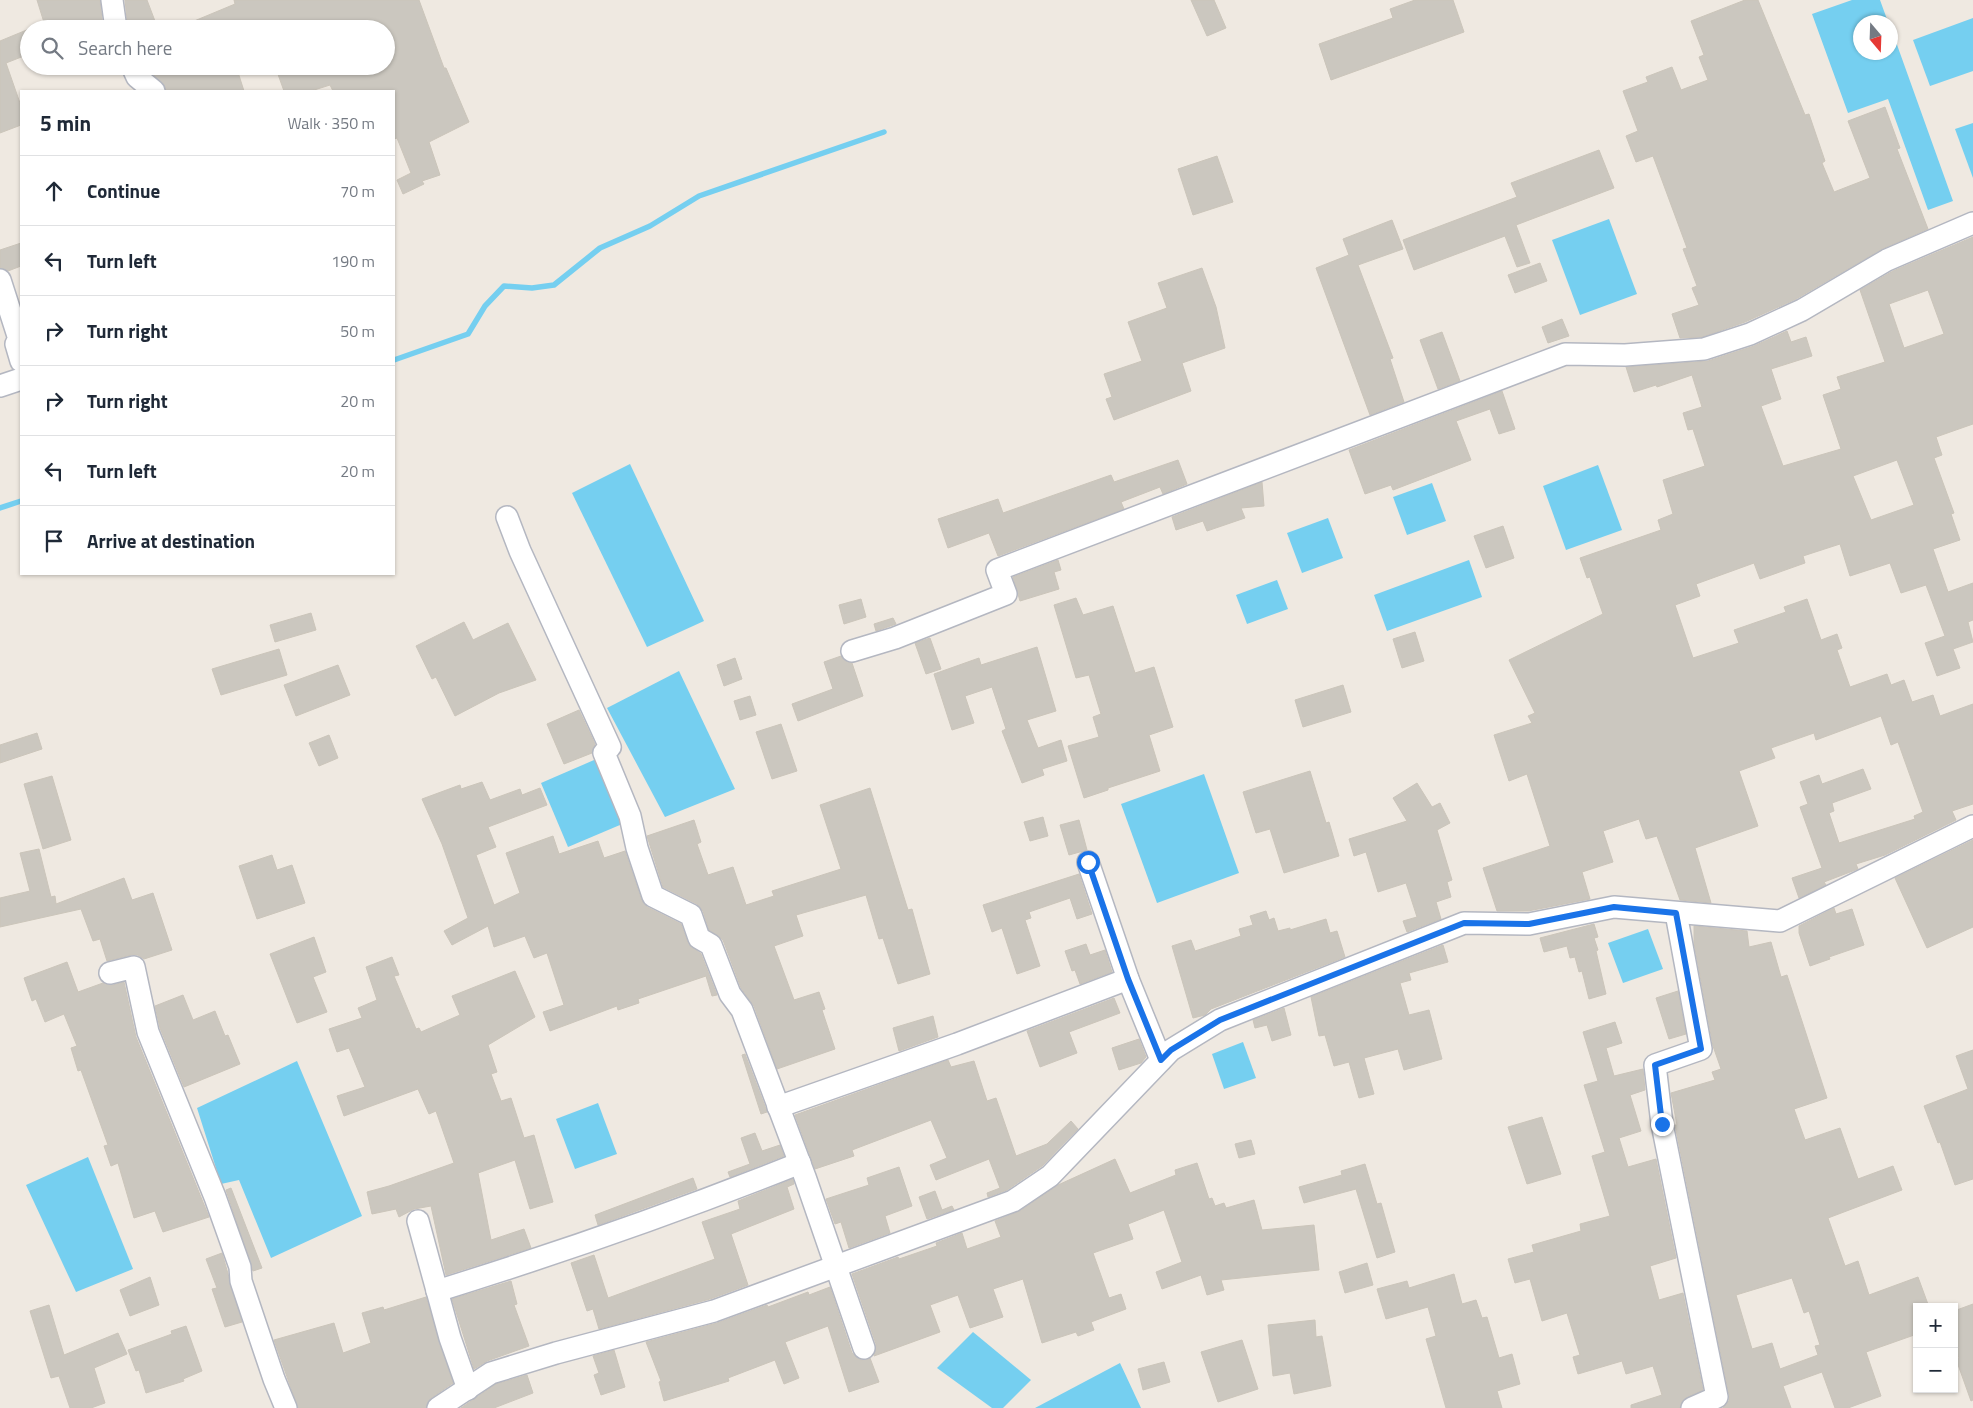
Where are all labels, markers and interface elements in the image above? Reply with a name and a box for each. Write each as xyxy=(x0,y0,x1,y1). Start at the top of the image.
north arrow xyxy=(1853,15,1898,60)
search box xyxy=(20,20,395,75)
text: Search here xyxy=(78,33,172,62)
icon: search xyxy=(38,34,66,62)
text: 5 min xyxy=(40,107,91,139)
text: Walk · 350 m xyxy=(287,111,375,135)
text: Continue xyxy=(87,176,160,205)
icon: ahead xyxy=(40,177,68,205)
text: 70 m xyxy=(340,179,375,203)
text: Turn left xyxy=(87,246,157,275)
icon: left xyxy=(40,247,68,275)
text: 190 m xyxy=(331,249,375,273)
text: Turn right xyxy=(87,316,168,345)
icon: right xyxy=(40,317,68,345)
text: 50 m xyxy=(340,319,375,343)
text: Turn right xyxy=(87,386,168,415)
icon: right xyxy=(40,387,68,415)
text: 20 m xyxy=(340,389,375,413)
text: Turn left xyxy=(87,456,157,485)
icon: left xyxy=(40,457,68,485)
text: 20 m xyxy=(340,459,375,483)
text: Arrive at destination xyxy=(87,526,255,555)
icon: arrive xyxy=(40,527,68,555)
route start xyxy=(1077,851,1100,874)
route end xyxy=(1651,1113,1674,1136)
map controls xyxy=(1913,1303,1958,1393)
button: + xyxy=(1913,1303,1958,1348)
button: − xyxy=(1913,1348,1958,1393)

